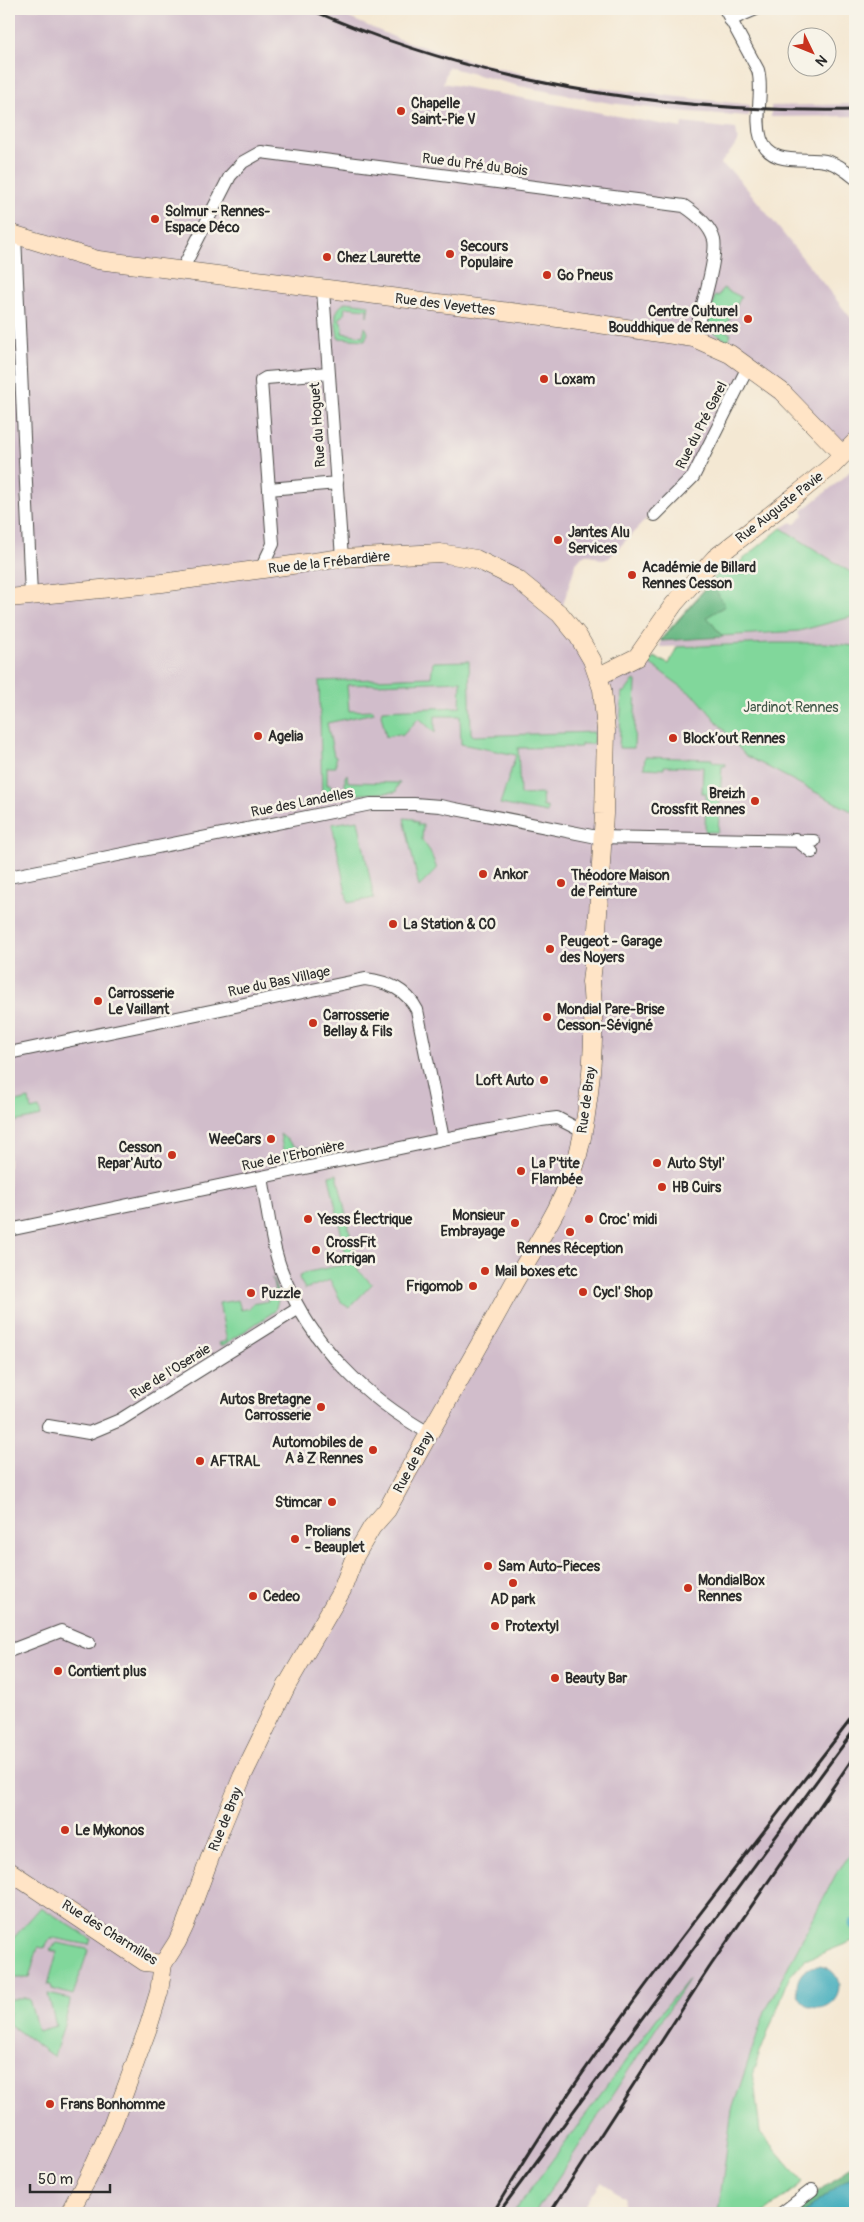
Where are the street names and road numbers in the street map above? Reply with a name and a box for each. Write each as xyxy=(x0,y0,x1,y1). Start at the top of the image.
street label: Rue du Pré du Bois xyxy=(421,150,529,179)
street label: Rue des Veyettes xyxy=(394,290,497,319)
street label: Rue du Pré Garel xyxy=(672,379,731,472)
street label: Rue du Hoguet xyxy=(306,382,329,468)
street label: Rue Auguste Pavie xyxy=(732,468,826,547)
street label: Rue de la Frébardière xyxy=(267,548,391,577)
street label: Rue des Landelles xyxy=(249,784,355,821)
street label: Rue du Bas Village xyxy=(227,962,332,1001)
street label: Rue de Bray xyxy=(573,1065,600,1135)
street label: Rue de l'Erbonière xyxy=(240,1136,346,1175)
street label: Rue de l'Oseraie xyxy=(127,1340,213,1403)
street label: Rue de Bray xyxy=(390,1429,437,1496)
street label: Rue de Bray xyxy=(205,1785,246,1854)
street label: Rue des Charmilles xyxy=(59,1896,161,1969)

